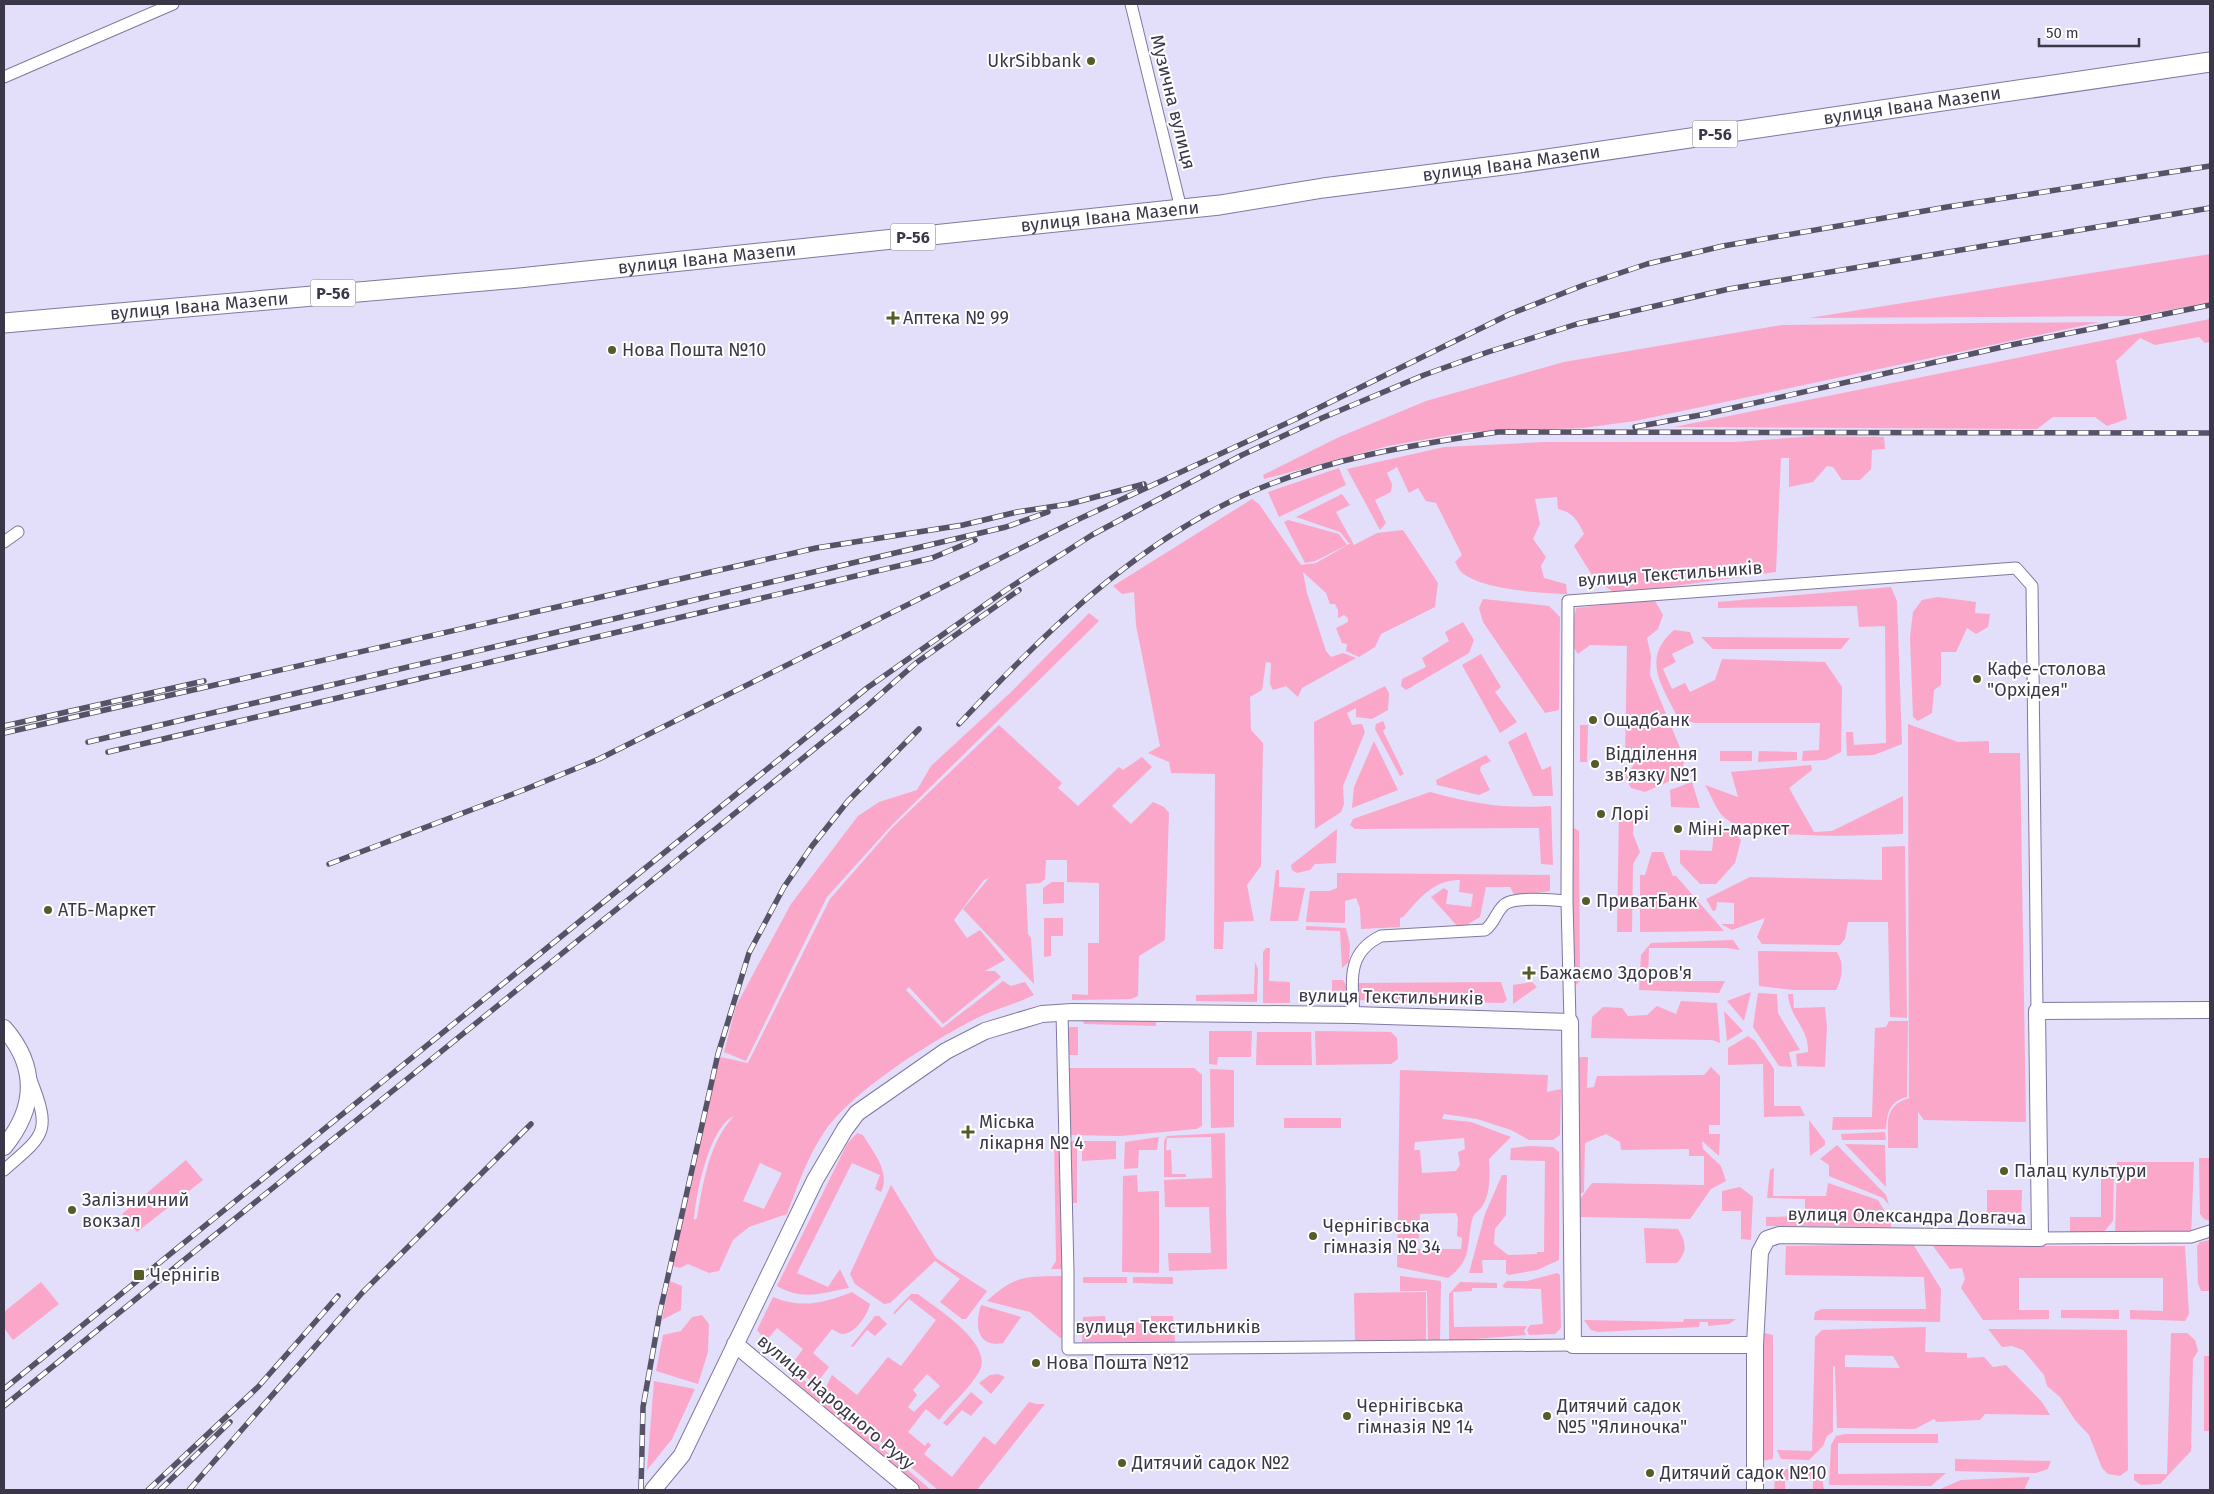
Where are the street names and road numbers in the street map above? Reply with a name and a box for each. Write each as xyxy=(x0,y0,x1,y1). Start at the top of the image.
street label: Музична вулиця xyxy=(1146,32,1200,172)
street label: вулиця Івана Мазепи xyxy=(1822,82,2002,129)
road number: Р-56 xyxy=(1692,120,1738,148)
street label: вулиця Івана Мазепи xyxy=(1421,140,1602,186)
street label: вулиця Івана Мазепи xyxy=(1020,196,1200,237)
road number: Р-56 xyxy=(890,223,936,250)
street label: вулиця Івана Мазепи xyxy=(617,238,797,279)
road number: Р-56 xyxy=(310,280,356,306)
street label: вулиця Івана Мазепи xyxy=(109,287,290,325)
street label: вулиця Текстильників xyxy=(1577,557,1763,591)
street label: вулиця Текстильників xyxy=(1298,984,1484,1010)
street label: вулиця Олександра Довгача xyxy=(1787,1203,2027,1229)
street label: вулиця Текстильників xyxy=(1075,1316,1261,1338)
street label: вулиця Народного Руху xyxy=(753,1330,919,1474)

